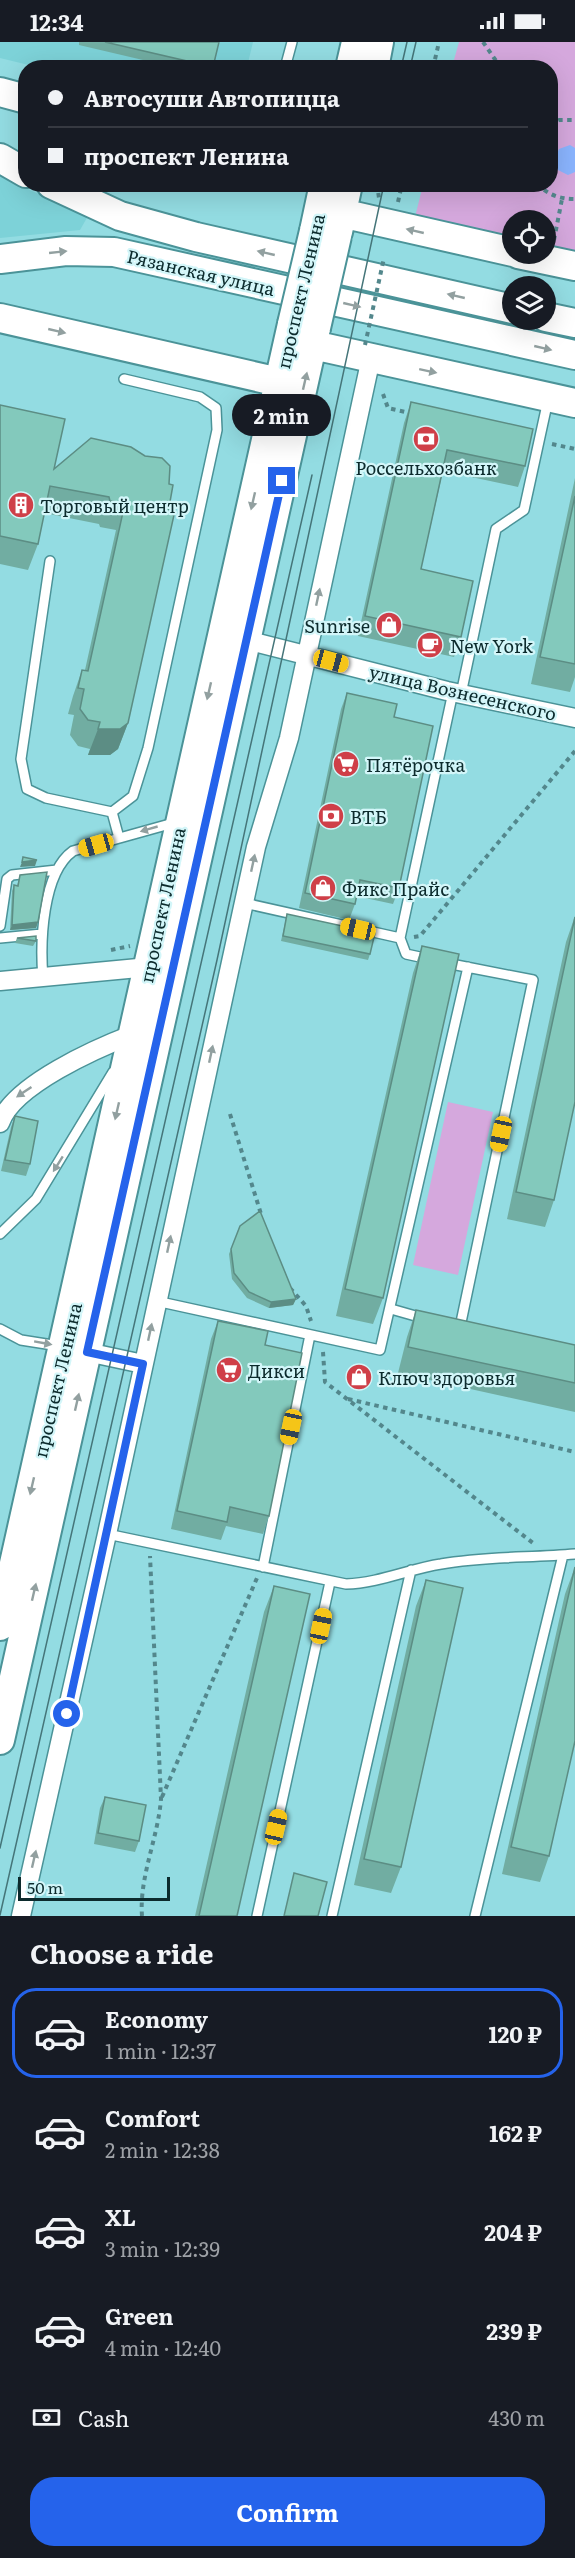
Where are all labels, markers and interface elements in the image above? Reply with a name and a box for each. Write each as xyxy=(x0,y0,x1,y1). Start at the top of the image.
text: 12:34 xyxy=(30,5,83,38)
text: Автосуши Автопицца xyxy=(84,81,340,114)
text: проспект Ленина xyxy=(84,139,289,172)
street label: проспект Ленина xyxy=(269,210,331,371)
map controls xyxy=(502,210,556,330)
button: locate xyxy=(502,210,556,264)
one-way arrow xyxy=(406,225,424,235)
street label: Рязанская улица xyxy=(124,242,278,302)
one-way arrow xyxy=(49,247,68,257)
one-way arrow xyxy=(256,248,275,257)
button: layers xyxy=(502,276,556,330)
one-way arrow xyxy=(446,291,465,300)
one-way arrow xyxy=(343,301,361,311)
one-way arrow xyxy=(48,327,67,336)
one-way arrow xyxy=(533,343,552,353)
one-way arrow xyxy=(418,367,437,376)
one-way arrow xyxy=(300,371,310,390)
callout: 2 min xyxy=(232,394,332,436)
text: 2 min xyxy=(254,400,309,430)
bank icon: Россельхозбанк xyxy=(411,424,441,454)
place label: Россельхозбанк xyxy=(355,454,497,481)
route end xyxy=(268,467,295,494)
building icon: Торговый центр xyxy=(6,490,36,520)
one-way arrow xyxy=(247,491,257,510)
place label: Торговый центр xyxy=(40,492,189,519)
one-way arrow xyxy=(314,588,323,607)
shop icon: Sunrise xyxy=(374,610,404,640)
place label: Sunrise xyxy=(304,612,370,639)
cafe icon: New York xyxy=(415,630,445,660)
place label: New York xyxy=(450,632,534,659)
car xyxy=(311,648,351,674)
street label: улица Вознесенского xyxy=(367,657,559,727)
one-way arrow xyxy=(204,682,214,700)
supermarket icon: Пятёрочка xyxy=(331,749,361,779)
place label: Пятёрочка xyxy=(366,751,465,778)
bank icon: ВТБ xyxy=(316,801,346,831)
place label: ВТБ xyxy=(350,803,387,830)
street label: проспект Ленина xyxy=(132,824,192,985)
one-way arrow xyxy=(140,825,158,835)
car xyxy=(76,831,116,859)
one-way arrow xyxy=(248,854,258,872)
shop icon: Фикс Прайс xyxy=(308,873,338,903)
place label: Фикс Прайс xyxy=(342,875,449,902)
car xyxy=(338,916,378,942)
one-way arrow xyxy=(206,1044,216,1063)
one-way arrow xyxy=(16,1087,33,1098)
one-way arrow xyxy=(112,1102,121,1121)
car xyxy=(488,1115,514,1153)
one-way arrow xyxy=(52,1156,63,1172)
one-way arrow xyxy=(165,1234,174,1253)
street label: проспект Ленина xyxy=(26,1299,88,1460)
one-way arrow xyxy=(146,1323,155,1342)
one-way arrow xyxy=(33,1339,52,1348)
supermarket icon: Дикси xyxy=(214,1355,244,1385)
place label: Дикси xyxy=(248,1357,305,1384)
shop icon: Ключ здоровья xyxy=(344,1362,374,1392)
place label: Ключ здоровья xyxy=(378,1364,515,1391)
one-way arrow xyxy=(72,1393,82,1411)
car xyxy=(278,1408,304,1446)
one-way arrow xyxy=(27,1477,37,1495)
one-way arrow xyxy=(29,1583,39,1601)
car xyxy=(308,1607,334,1645)
route start xyxy=(53,1700,80,1727)
car xyxy=(263,1807,289,1847)
one-way arrow xyxy=(29,1850,39,1868)
scale bar xyxy=(18,1874,170,1902)
text: 50 m xyxy=(27,1875,63,1899)
text: Choose a ride xyxy=(30,1932,213,1972)
text: Economy xyxy=(105,2002,208,2035)
icon: car xyxy=(33,2006,87,2060)
text: 120 ₽ xyxy=(488,2017,542,2050)
text: 1 min · 12:37 xyxy=(105,2035,216,2065)
text: Comfort xyxy=(105,2101,200,2134)
icon: car xyxy=(33,2105,87,2159)
text: 162 ₽ xyxy=(489,2116,542,2149)
text: 2 min · 12:38 xyxy=(105,2134,220,2164)
text: XL xyxy=(105,2200,136,2233)
icon: car xyxy=(33,2204,87,2258)
text: 204 ₽ xyxy=(484,2215,542,2248)
text: 3 min · 12:39 xyxy=(105,2233,220,2263)
text: Green xyxy=(105,2299,174,2332)
icon: car xyxy=(33,2303,87,2357)
text: 239 ₽ xyxy=(486,2314,542,2347)
text: 4 min · 12:40 xyxy=(105,2332,221,2362)
icon: cash xyxy=(30,2401,63,2434)
text: Cash xyxy=(78,2401,129,2434)
text: 430 m xyxy=(488,2402,545,2432)
button: Confirm xyxy=(30,2477,545,2546)

